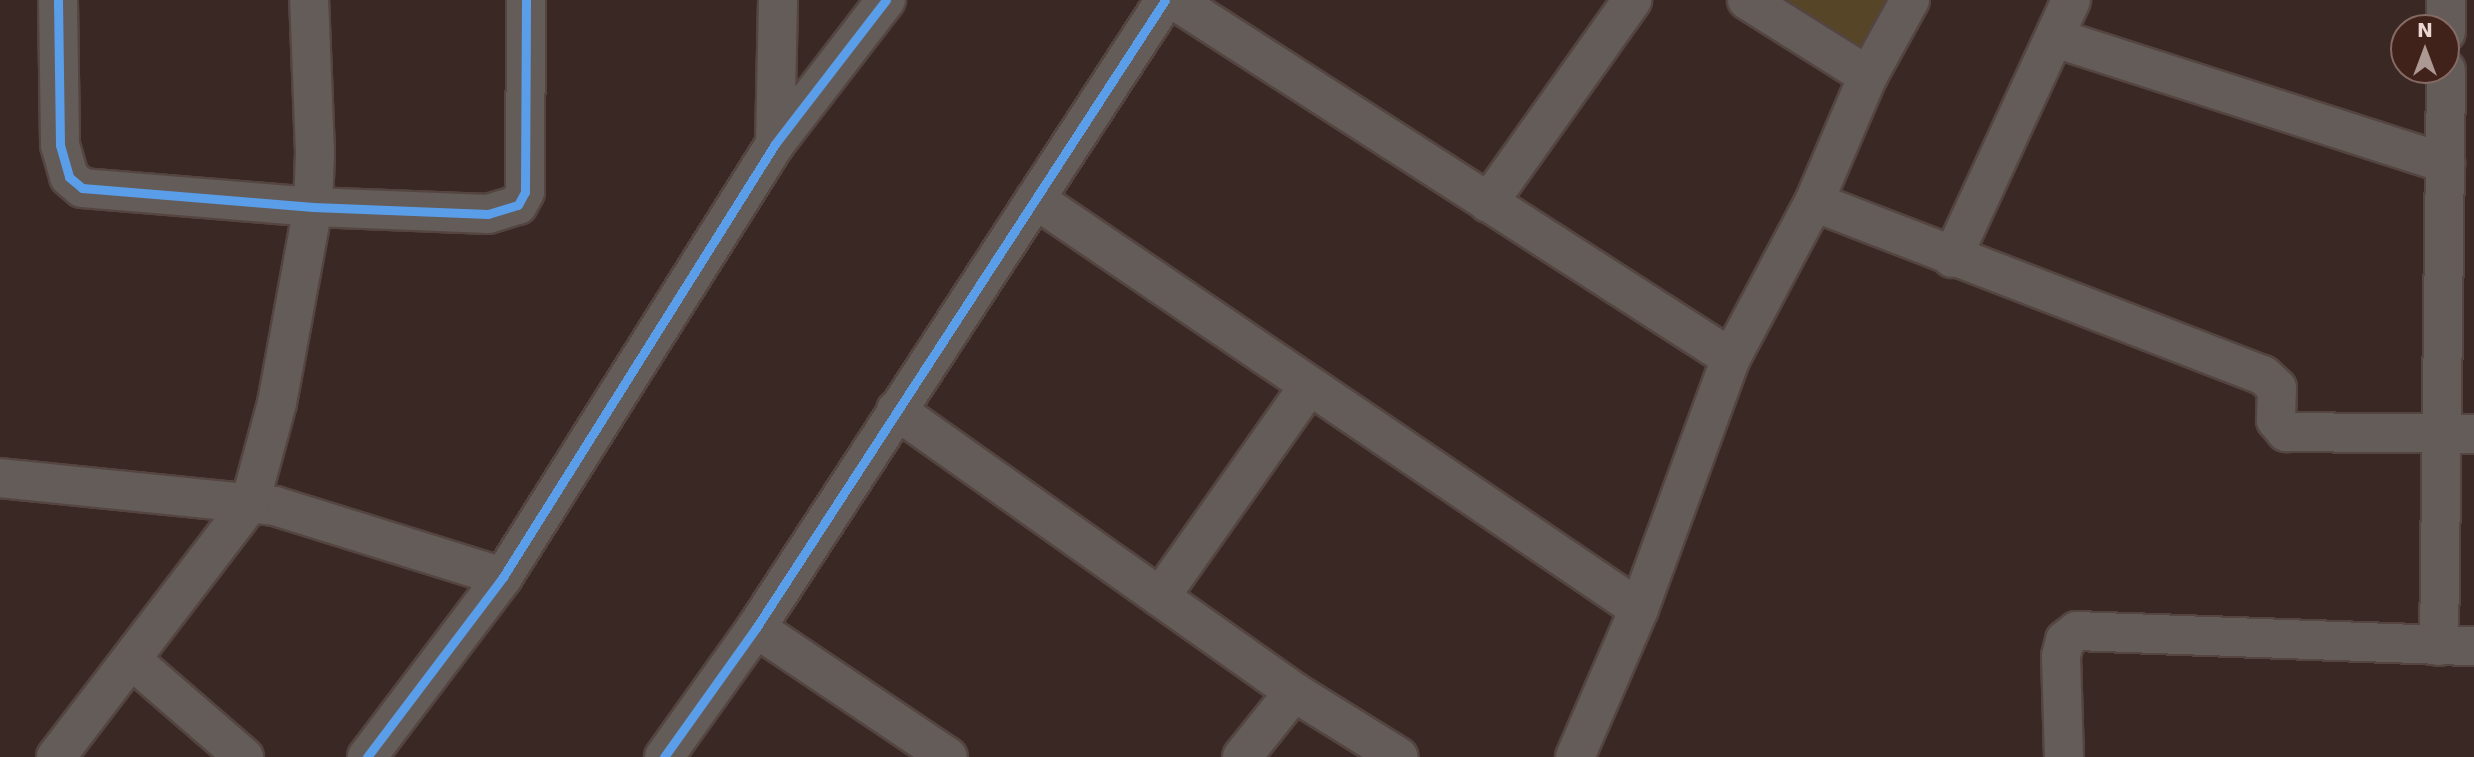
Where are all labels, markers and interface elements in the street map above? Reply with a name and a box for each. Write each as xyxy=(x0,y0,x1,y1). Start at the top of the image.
north arrow xyxy=(2390,14,2460,84)
text: N xyxy=(2417,19,2433,41)

